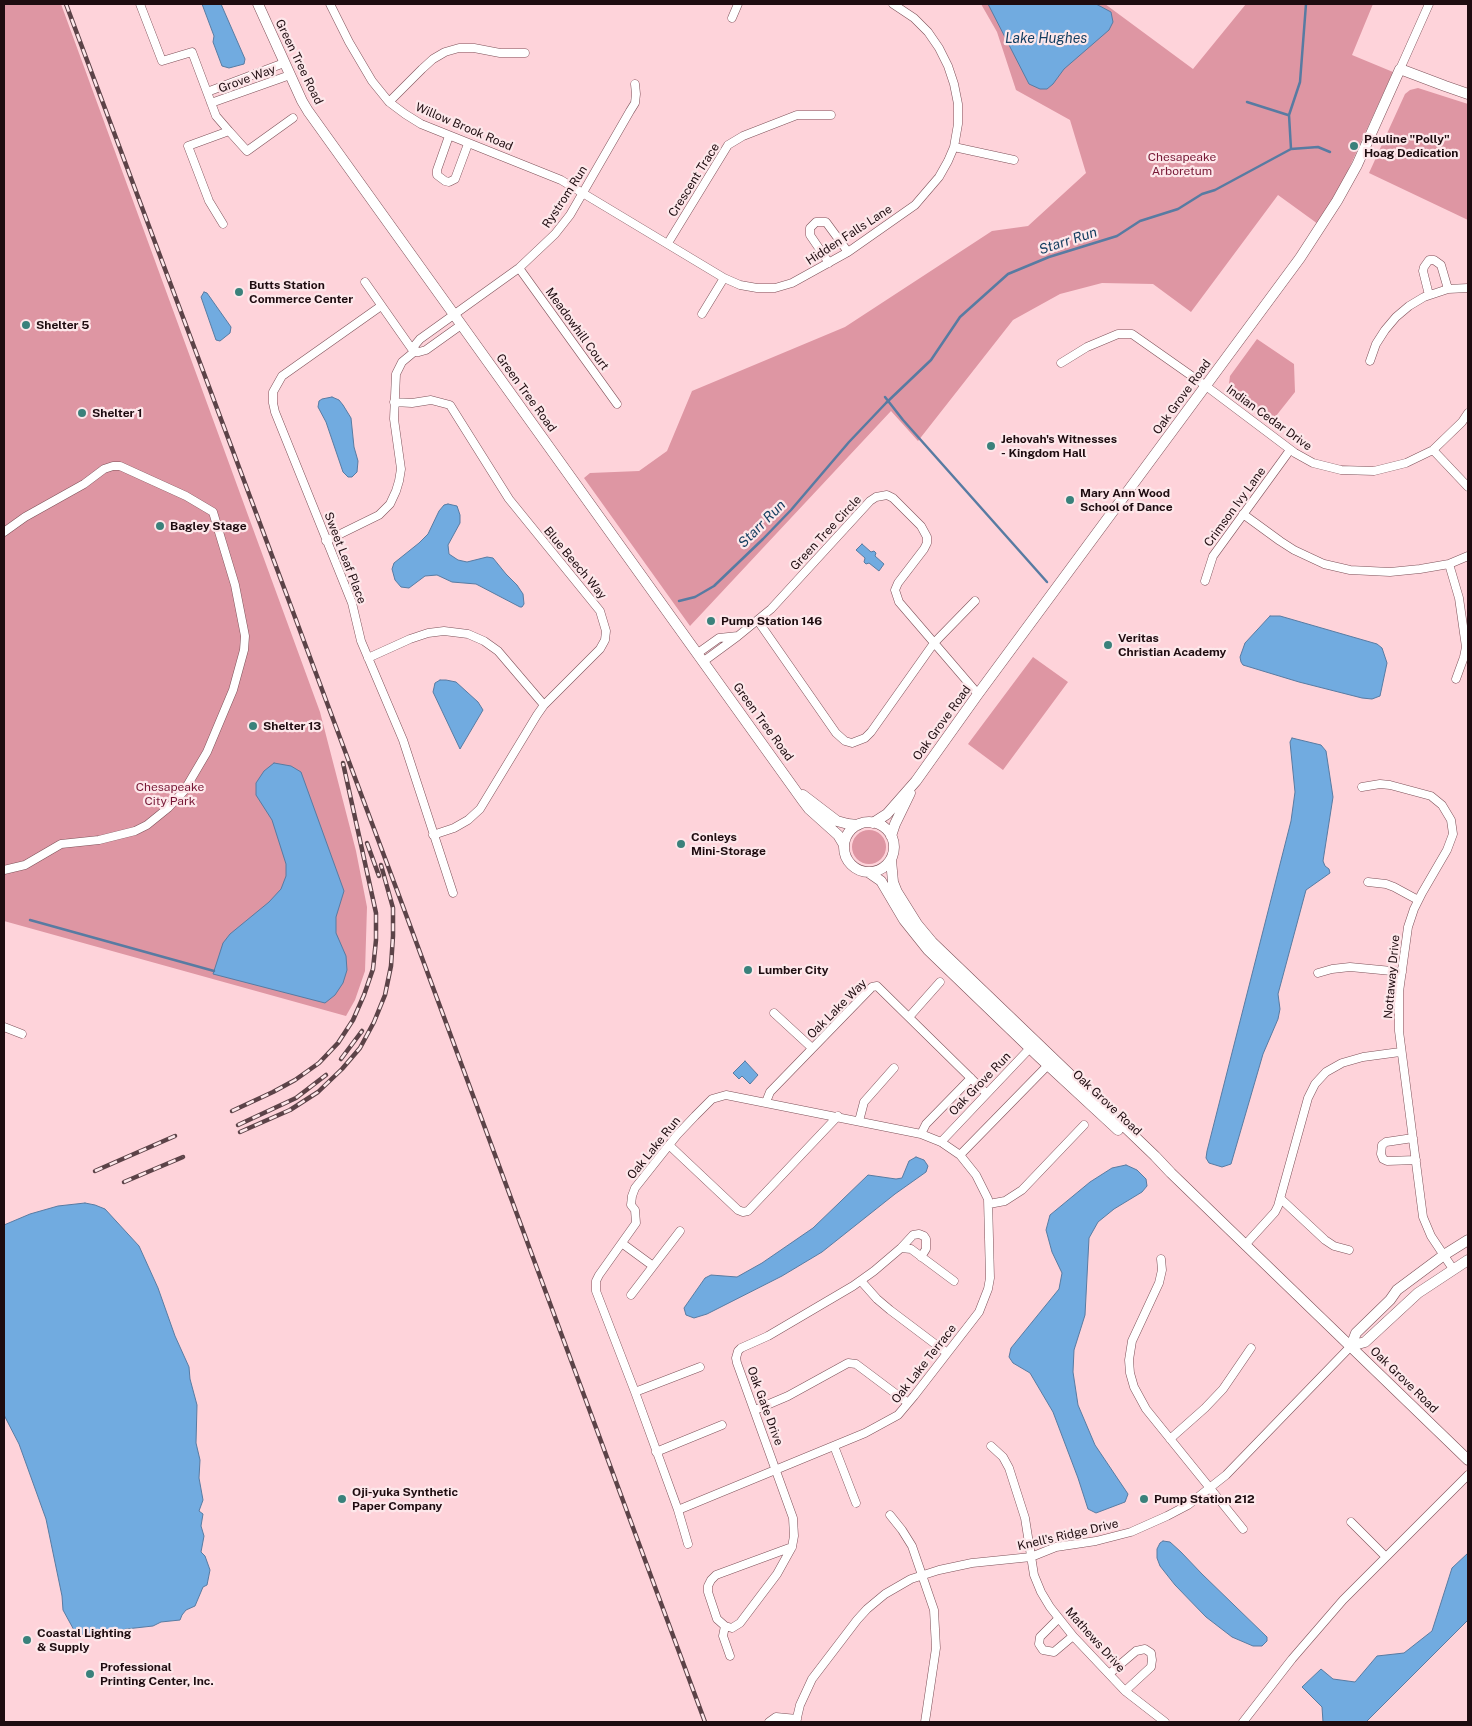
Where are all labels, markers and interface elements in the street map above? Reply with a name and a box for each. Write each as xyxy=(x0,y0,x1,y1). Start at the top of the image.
street label: Green Tree Road xyxy=(272,17,326,107)
water label: Lake Hughes xyxy=(1005,31,1087,47)
street label: Grove Way xyxy=(217,62,277,96)
street label: Willow Brook Road xyxy=(413,100,515,154)
place label: Pauline "Polly" Hoag Dedication xyxy=(1364,132,1458,160)
street label: Crescent Trace xyxy=(666,140,722,220)
marker: Pauline "Polly" Hoag Dedication xyxy=(1348,140,1360,152)
park label: Chesapeake Arboretum xyxy=(1148,150,1216,178)
street label: Rystrom Run xyxy=(539,163,591,231)
street label: Hidden Falls Lane xyxy=(803,202,895,268)
water label: Starr Run xyxy=(1037,224,1099,258)
place label: Butts Station Commerce Center xyxy=(249,278,353,306)
street label: Meadowhill Court xyxy=(542,285,612,373)
marker: Butts Station Commerce Center xyxy=(233,286,245,298)
place label: Shelter 5 xyxy=(36,318,89,332)
marker: Shelter 5 xyxy=(20,319,32,331)
street label: Green Tree Road xyxy=(493,351,559,435)
street label: Oak Grove Road xyxy=(1150,357,1214,437)
street label: Indian Cedar Drive xyxy=(1223,382,1315,454)
place label: Shelter 1 xyxy=(92,406,142,420)
marker: Shelter 1 xyxy=(76,407,88,419)
place label: Jehovah's Witnesses - Kingdom Hall xyxy=(1001,432,1117,460)
marker: Jehovah's Witnesses - Kingdom Hall xyxy=(985,440,997,452)
street label: Crimson Ivy Lane xyxy=(1201,464,1269,550)
place label: Mary Ann Wood School of Dance xyxy=(1080,486,1173,514)
street label: Green Tree Circle xyxy=(788,493,864,573)
marker: Mary Ann Wood School of Dance xyxy=(1064,494,1076,506)
water label: Starr Run xyxy=(735,497,789,551)
street label: Sweet Leaf Place xyxy=(321,510,369,606)
place label: Bagley Stage xyxy=(170,519,247,533)
marker: Bagley Stage xyxy=(154,520,166,532)
street label: Blue Beech Way xyxy=(541,524,609,602)
place label: Pump Station 146 xyxy=(721,614,822,628)
marker: Pump Station 146 xyxy=(705,615,717,627)
place label: Veritas Christian Academy xyxy=(1118,631,1226,659)
marker: Veritas Christian Academy xyxy=(1102,639,1114,651)
street label: Green Tree Road xyxy=(730,680,796,764)
street label: Oak Grove Road xyxy=(910,683,974,763)
place label: Shelter 13 xyxy=(263,719,321,733)
marker: Shelter 13 xyxy=(247,720,259,732)
park label: Chesapeake City Park xyxy=(136,780,204,808)
place label: Conleys Mini-Storage xyxy=(691,830,766,858)
marker: Conleys Mini-Storage xyxy=(675,838,687,850)
street label: Nottaway Drive xyxy=(1381,934,1403,1020)
place label: Lumber City xyxy=(758,963,828,977)
marker: Lumber City xyxy=(742,964,754,976)
street label: Oak Lake Way xyxy=(804,976,870,1042)
street label: Oak Grove Run xyxy=(946,1049,1014,1119)
street label: Oak Grove Road xyxy=(1070,1067,1144,1139)
street label: Oak Lake Run xyxy=(624,1114,684,1182)
street label: Oak Lake Terrace xyxy=(889,1321,959,1407)
street label: Oak Grove Road xyxy=(1367,1344,1441,1416)
street label: Oak Gate Drive xyxy=(744,1365,786,1447)
place label: Oji-yuka Synthetic Paper Company xyxy=(352,1485,458,1513)
place label: Pump Station 212 xyxy=(1154,1492,1255,1506)
marker: Oji-yuka Synthetic Paper Company xyxy=(336,1493,348,1505)
marker: Pump Station 212 xyxy=(1138,1493,1150,1505)
street label: Knell's Ridge Drive xyxy=(1016,1516,1120,1554)
street label: Mathews Drive xyxy=(1062,1605,1128,1675)
place label: Coastal Lighting & Supply xyxy=(37,1626,131,1654)
marker: Coastal Lighting & Supply xyxy=(21,1634,33,1646)
place label: Professional Printing Center, Inc. xyxy=(100,1660,214,1688)
marker: Professional Printing Center, Inc. xyxy=(84,1668,96,1680)

